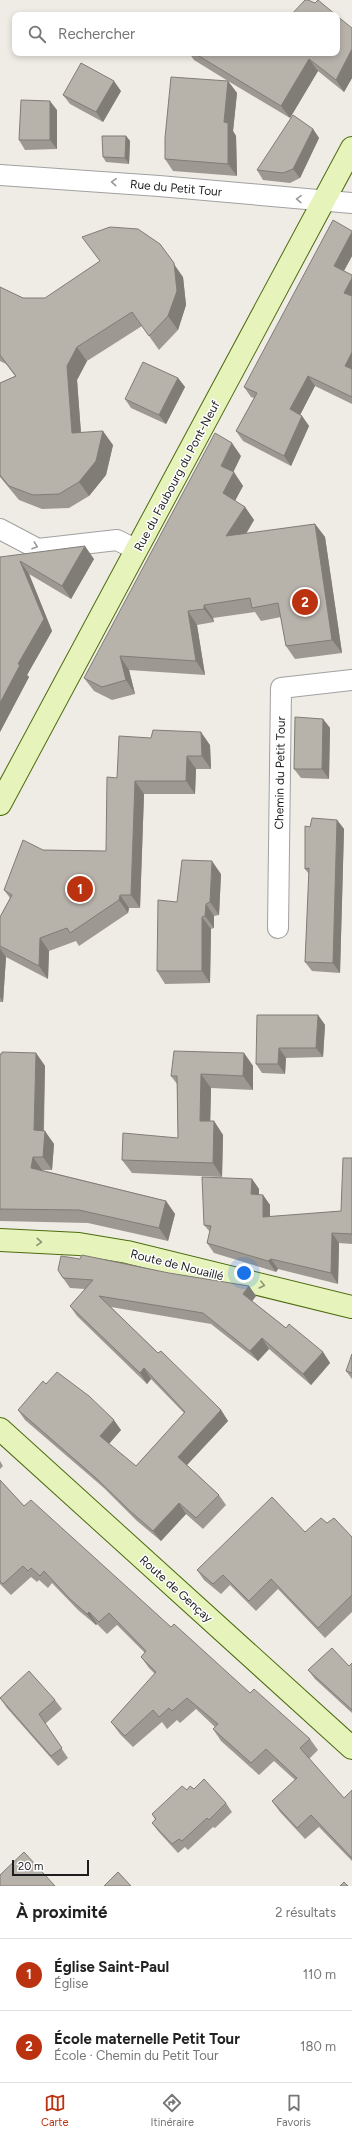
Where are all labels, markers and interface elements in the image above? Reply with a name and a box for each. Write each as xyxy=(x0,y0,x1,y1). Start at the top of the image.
search box xyxy=(12,12,340,56)
icon: search xyxy=(26,23,48,45)
text: Rechercher xyxy=(58,25,135,43)
street label: Rue du Petit Tour xyxy=(129,177,223,199)
one-way arrow xyxy=(111,178,117,187)
one-way arrow xyxy=(296,194,302,203)
street label: Rue du Faubourg du Pont-Neuf xyxy=(131,398,223,554)
one-way arrow xyxy=(31,542,38,550)
pin: 2 xyxy=(292,587,318,617)
street label: Chemin du Petit Tour xyxy=(272,716,288,830)
pin: 1 xyxy=(67,874,93,904)
one-way arrow xyxy=(36,1237,42,1246)
street label: Route de Nouaillé xyxy=(129,1247,225,1283)
your location xyxy=(234,1263,254,1283)
one-way arrow xyxy=(259,1281,265,1289)
street label: Route de Gençay xyxy=(137,1553,216,1626)
scale bar xyxy=(12,1858,89,1877)
text: 20 m xyxy=(18,1860,43,1873)
text: À proximité xyxy=(16,1902,107,1922)
text: 2 résultats xyxy=(275,1905,336,1920)
text: Église Saint-Paul xyxy=(54,1958,169,1976)
text: 1 xyxy=(26,1967,32,1982)
text: 110 m xyxy=(303,1967,336,1982)
text: Église xyxy=(54,1976,88,1991)
text: École maternelle Petit Tour xyxy=(54,2030,240,2048)
text: 2 xyxy=(25,2039,33,2054)
text: 180 m xyxy=(300,2039,336,2054)
text: École · Chemin du Petit Tour xyxy=(54,2048,218,2063)
tab: Carte xyxy=(41,2092,68,2129)
tab: Itinéraire xyxy=(151,2092,194,2129)
tab: Favoris xyxy=(276,2092,311,2129)

